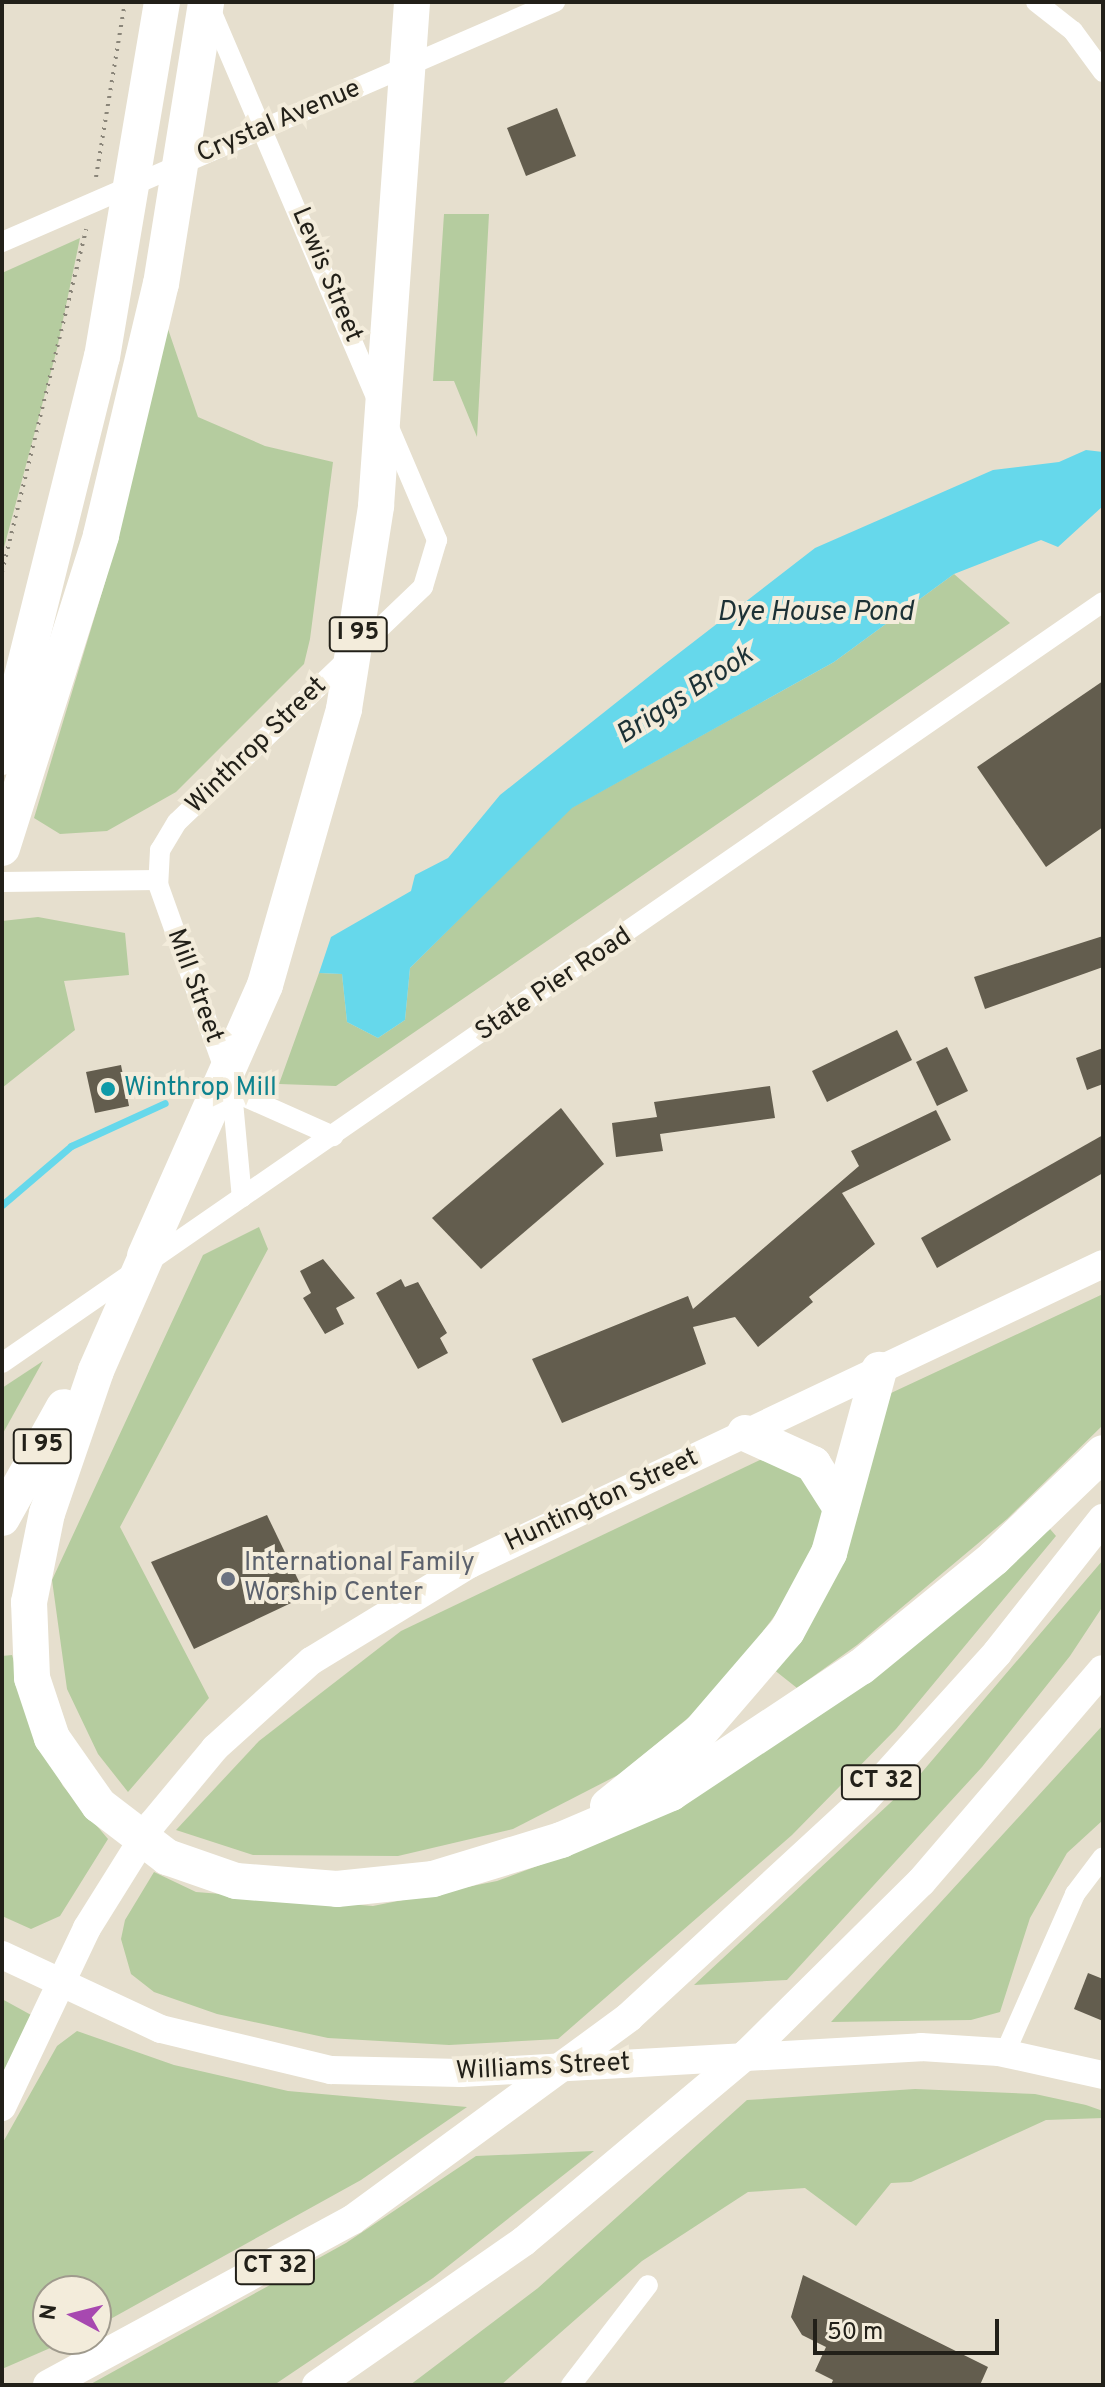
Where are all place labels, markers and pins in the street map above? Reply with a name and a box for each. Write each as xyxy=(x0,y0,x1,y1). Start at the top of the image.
place label: Winthrop Mill xyxy=(124,1073,277,1105)
marker: Winthrop Mill xyxy=(99,1080,117,1098)
place label: International Family Worship Center xyxy=(244,1548,475,1610)
marker: International Family Worship Center xyxy=(219,1570,237,1588)

